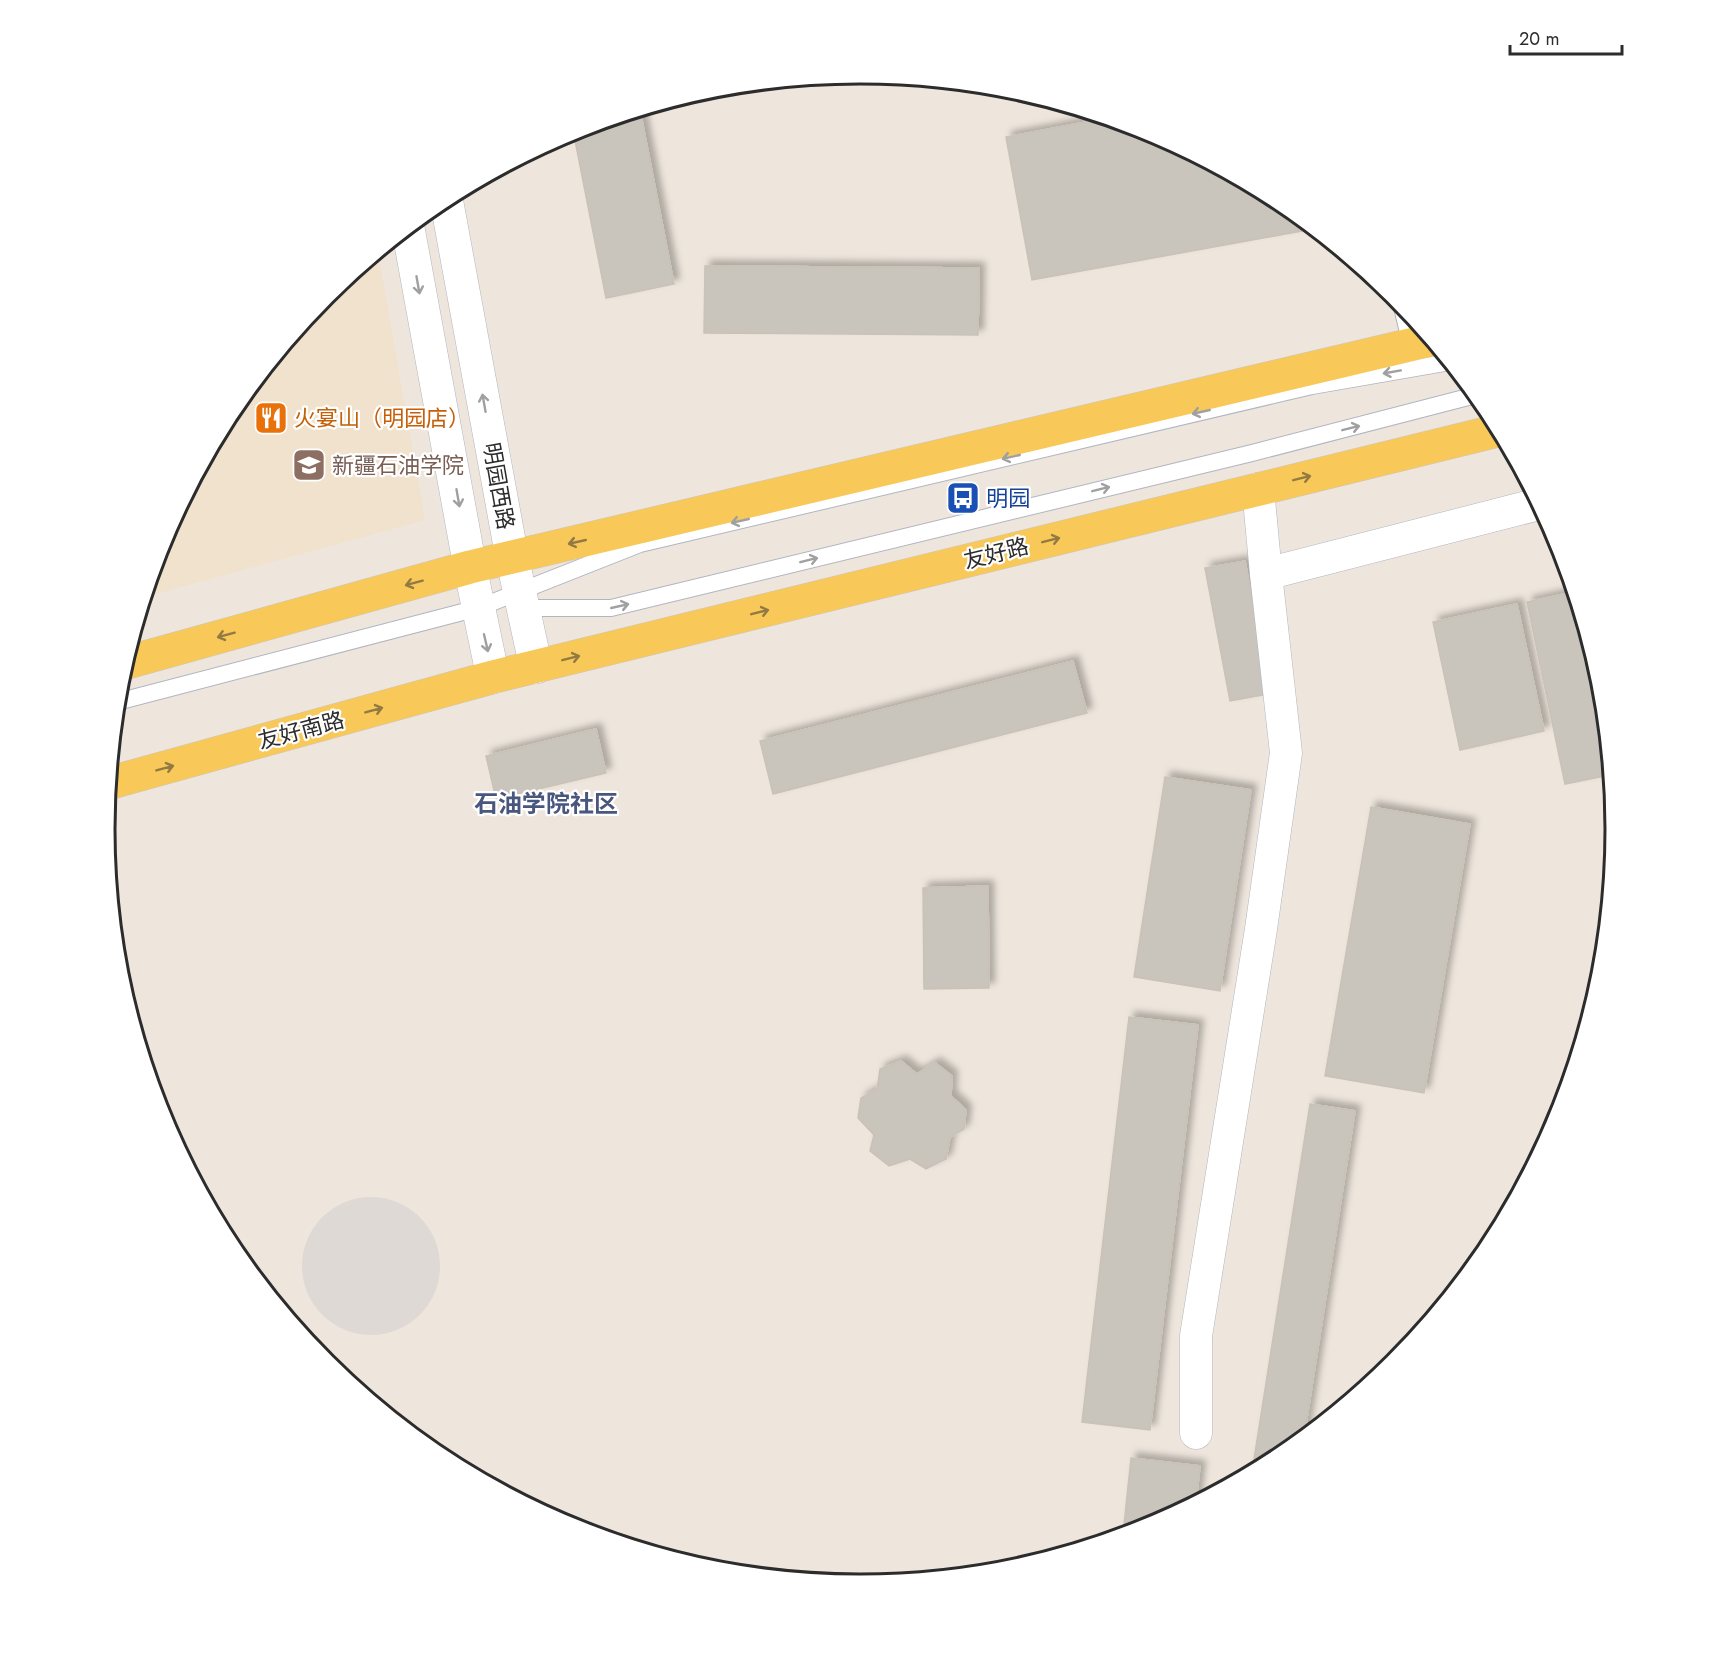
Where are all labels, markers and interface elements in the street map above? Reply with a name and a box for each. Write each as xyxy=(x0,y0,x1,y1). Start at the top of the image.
scale bar xyxy=(1510,18,1622,56)
text: 20 m xyxy=(1519,26,1559,52)
one-way arrow xyxy=(413,275,424,295)
one-way arrow xyxy=(1383,367,1402,378)
one-way arrow xyxy=(478,394,489,414)
restaurant icon: 火宴山（明园店） xyxy=(253,400,289,436)
place label: 火宴山（明园店） xyxy=(294,402,470,434)
one-way arrow xyxy=(1192,407,1211,418)
one-way arrow xyxy=(1342,421,1361,433)
street label: 明园西路 xyxy=(476,440,522,532)
school or university icon: 新疆石油学院 xyxy=(291,447,327,483)
place label: 新疆石油学院 xyxy=(332,449,464,481)
one-way arrow xyxy=(1002,451,1021,463)
one-way arrow xyxy=(1292,472,1311,484)
bus stop icon: 明园 xyxy=(945,480,981,516)
place label: 明园 xyxy=(986,482,1030,514)
one-way arrow xyxy=(1091,483,1110,495)
one-way arrow xyxy=(452,487,463,507)
one-way arrow xyxy=(731,515,750,527)
street label: 友好路 xyxy=(960,529,1032,577)
one-way arrow xyxy=(1041,533,1060,545)
one-way arrow xyxy=(568,536,587,548)
one-way arrow xyxy=(800,554,819,566)
one-way arrow xyxy=(405,578,424,589)
one-way arrow xyxy=(610,600,629,611)
one-way arrow xyxy=(750,605,769,617)
one-way arrow xyxy=(217,629,236,641)
one-way arrow xyxy=(480,633,492,652)
one-way arrow xyxy=(561,652,580,664)
street label: 友好南路 xyxy=(254,703,348,757)
one-way arrow xyxy=(364,704,383,715)
one-way arrow xyxy=(156,761,175,773)
district label: 石油学院社区 xyxy=(474,786,618,821)

